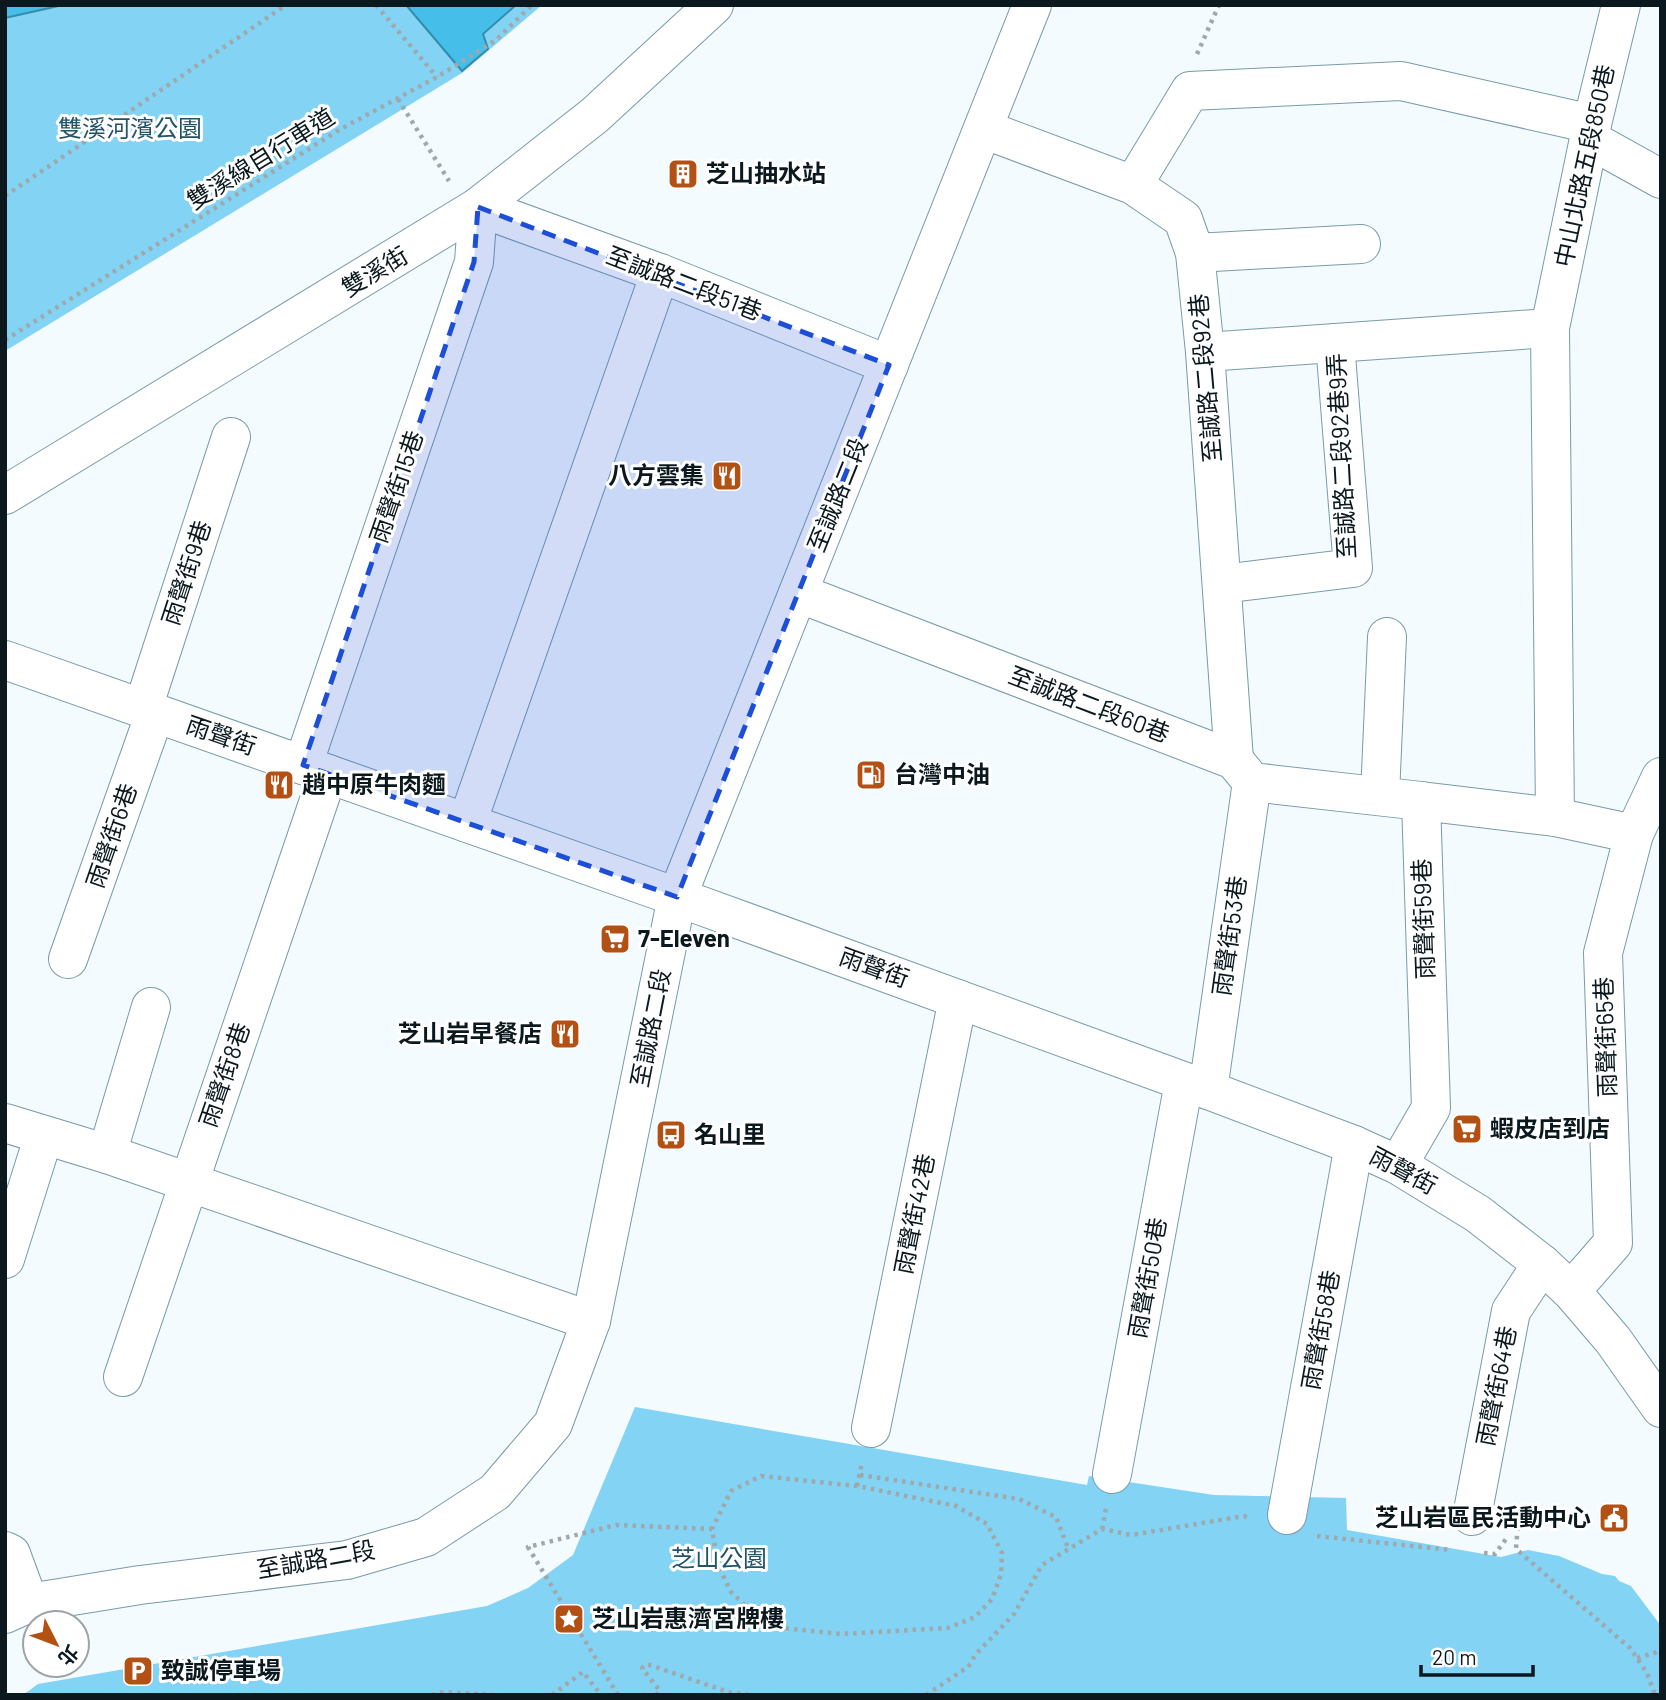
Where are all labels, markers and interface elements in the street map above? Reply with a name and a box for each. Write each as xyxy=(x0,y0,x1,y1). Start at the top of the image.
street label: 中山北路五段850巷 xyxy=(1548,62,1619,270)
street label: 雙溪線自行車道 xyxy=(181,101,339,215)
park label: 雙溪河濱公園 xyxy=(58,113,202,142)
building icon: 芝山抽水站 xyxy=(666,157,700,191)
place label: 芝山抽水站 xyxy=(706,158,826,187)
street label: 雙溪街 xyxy=(336,240,413,302)
street label: 至誠路二段51巷 xyxy=(603,240,766,326)
street label: 至誠路二段92巷 xyxy=(1183,293,1226,464)
street label: 至誠路二段92巷9弄 xyxy=(1321,353,1360,560)
street label: 雨聲街15巷 xyxy=(363,427,428,546)
street label: 至誠路二段 xyxy=(801,433,873,556)
restaurant icon: 八方雲集 xyxy=(710,459,744,493)
place label: 八方雲集 xyxy=(608,460,704,489)
street label: 雨聲街9巷 xyxy=(155,516,216,629)
street label: 至誠路二段60巷 xyxy=(1005,660,1174,748)
street label: 雨聲街 xyxy=(183,709,260,760)
fuel station icon: 台灣中油 xyxy=(854,758,888,792)
place label: 台灣中油 xyxy=(894,759,990,788)
restaurant icon: 趙中原牛肉麵 xyxy=(262,768,296,802)
place label: 趙中原牛肉麵 xyxy=(302,769,446,798)
street label: 雨聲街6巷 xyxy=(79,780,142,891)
street label: 雨聲街59巷 xyxy=(1406,858,1439,980)
street label: 雨聲街53巷 xyxy=(1206,874,1251,998)
supermarket icon: 7-Eleven xyxy=(598,922,632,956)
place label: 7-Eleven xyxy=(638,923,730,952)
street label: 雨聲街 xyxy=(836,941,913,993)
street label: 至誠路二段 xyxy=(624,966,675,1089)
street label: 雨聲街65巷 xyxy=(1588,976,1621,1098)
restaurant icon: 芝山岩早餐店 xyxy=(548,1017,582,1051)
street label: 雨聲街8巷 xyxy=(192,1018,255,1131)
place label: 芝山岩早餐店 xyxy=(398,1018,542,1047)
supermarket icon: 蝦皮店到店 xyxy=(1450,1112,1484,1146)
place label: 蝦皮店到店 xyxy=(1490,1113,1610,1142)
bus stop icon: 名山里 xyxy=(654,1118,688,1152)
place label: 名山里 xyxy=(694,1119,766,1148)
street label: 雨聲街 xyxy=(1365,1140,1442,1199)
street label: 雨聲街42巷 xyxy=(888,1151,939,1276)
street label: 雨聲街50巷 xyxy=(1122,1215,1171,1340)
street label: 雨聲街58巷 xyxy=(1295,1268,1344,1392)
street label: 雨聲街64巷 xyxy=(1470,1323,1521,1448)
public building icon: 芝山岩區民活動中心 xyxy=(1597,1501,1631,1535)
place label: 芝山岩區民活動中心 xyxy=(1375,1502,1591,1531)
street label: 至誠路二段 xyxy=(254,1534,377,1583)
park label: 芝山公園 xyxy=(671,1543,767,1572)
place icon: 芝山岩惠濟宮牌樓 xyxy=(552,1602,586,1636)
place label: 芝山岩惠濟宮牌樓 xyxy=(592,1603,784,1632)
north arrow xyxy=(21,1609,91,1679)
scale bar xyxy=(1421,1634,1533,1678)
text: 北 xyxy=(54,1641,84,1670)
text: 20 m xyxy=(1432,1644,1477,1669)
parking icon: 致誠停車場 xyxy=(121,1654,155,1688)
place label: 致誠停車場 xyxy=(161,1655,281,1684)

